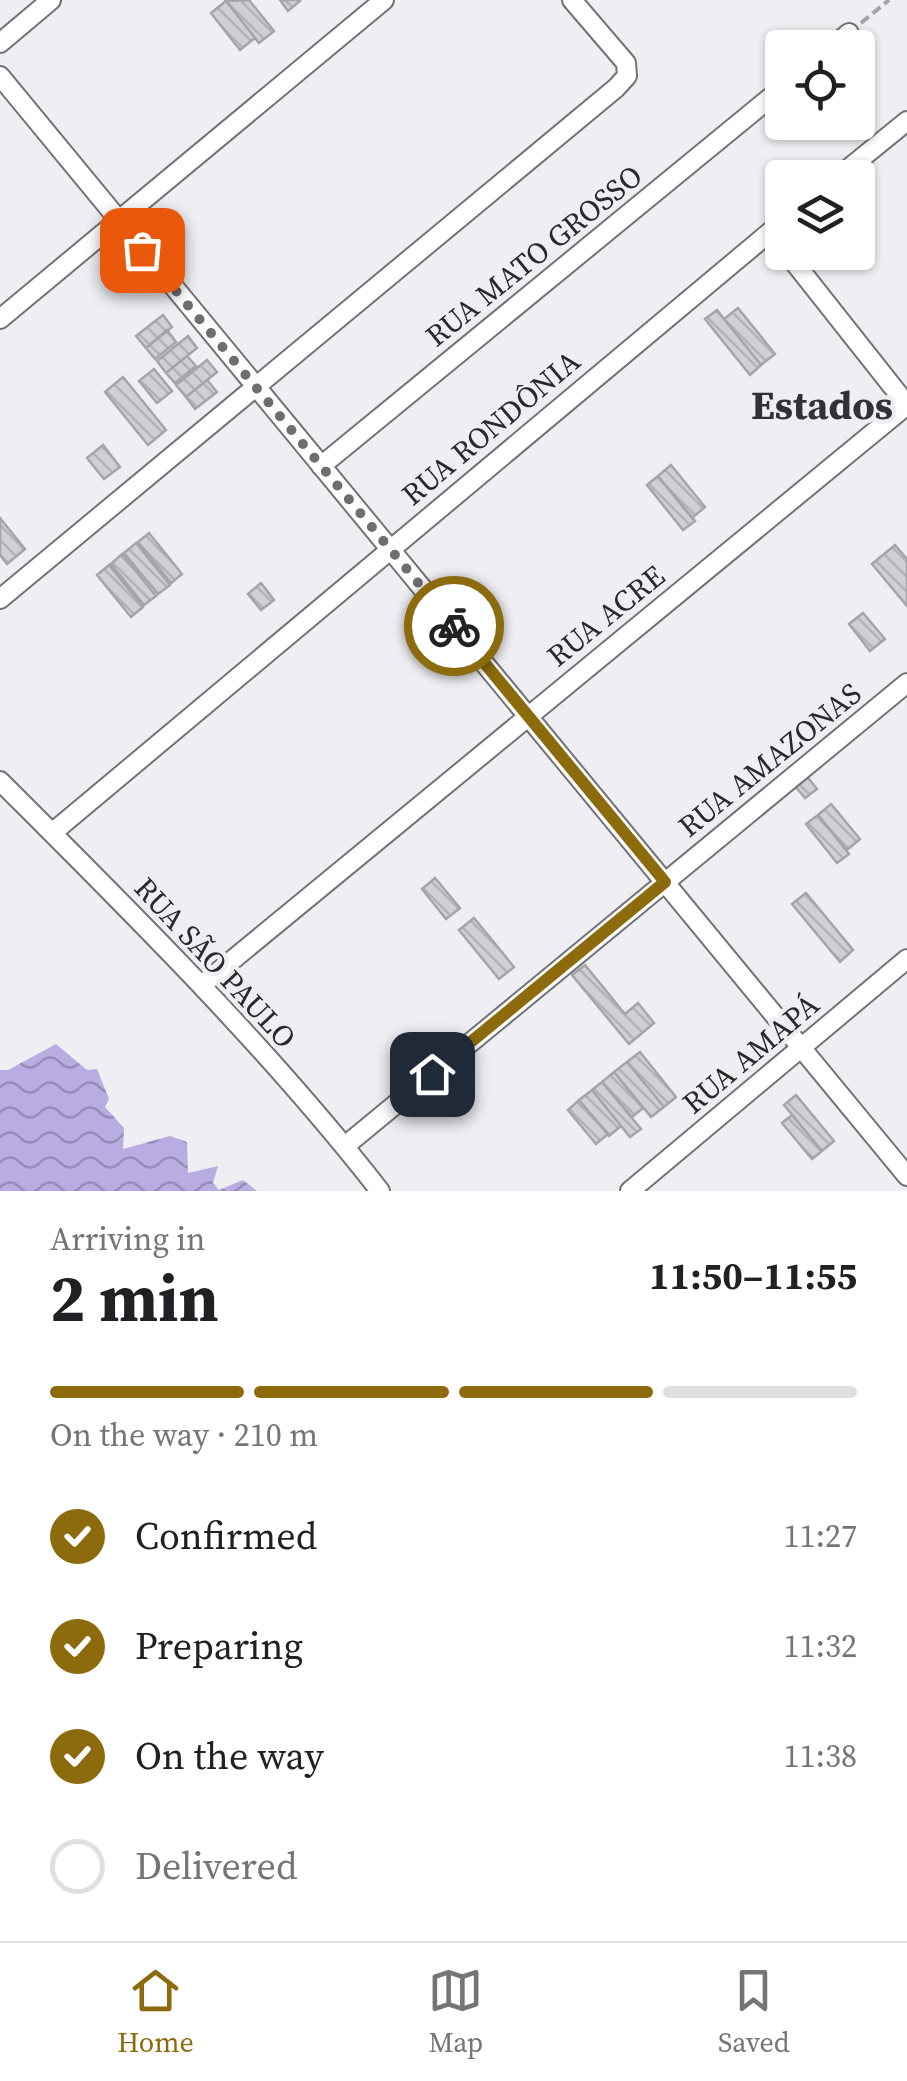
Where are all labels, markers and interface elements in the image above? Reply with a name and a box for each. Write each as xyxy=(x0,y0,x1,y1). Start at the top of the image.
map controls xyxy=(765,30,875,270)
button: locate xyxy=(765,30,875,140)
street label: RUA MATO GROSSO xyxy=(417,155,651,356)
button: layers xyxy=(765,160,875,270)
pin xyxy=(100,208,185,293)
icon: bag xyxy=(115,223,170,278)
street label: RUA RONDÔNIA xyxy=(393,341,589,514)
district label: Estados xyxy=(751,378,893,432)
street label: RUA ACRE xyxy=(538,556,673,676)
courier xyxy=(404,576,504,676)
icon: bike xyxy=(427,599,482,654)
street label: RUA AMAZONAS xyxy=(670,673,870,846)
street label: RUA SÃO PAULO xyxy=(125,868,305,1057)
street label: RUA AMAPÁ xyxy=(674,984,828,1123)
pin xyxy=(390,1032,475,1117)
icon: home xyxy=(405,1047,460,1102)
text: Arriving in xyxy=(50,1217,205,1261)
text: 11:50–11:55 xyxy=(649,1250,857,1302)
text: 2 min xyxy=(50,1254,219,1343)
text: On the way · 210 m xyxy=(50,1413,318,1457)
icon: check xyxy=(50,1509,105,1564)
text: Confirmed xyxy=(135,1510,317,1562)
text: 11:27 xyxy=(783,1514,857,1558)
icon: check xyxy=(50,1619,105,1674)
text: Preparing xyxy=(135,1620,303,1672)
text: 11:32 xyxy=(783,1624,857,1668)
icon: check xyxy=(50,1729,105,1784)
text: On the way xyxy=(135,1730,324,1782)
text: 11:38 xyxy=(783,1734,857,1778)
text: Delivered xyxy=(135,1840,298,1892)
tab: Home xyxy=(117,1963,194,2061)
tab: Map xyxy=(428,1963,483,2061)
tab: Saved xyxy=(718,1963,790,2061)

